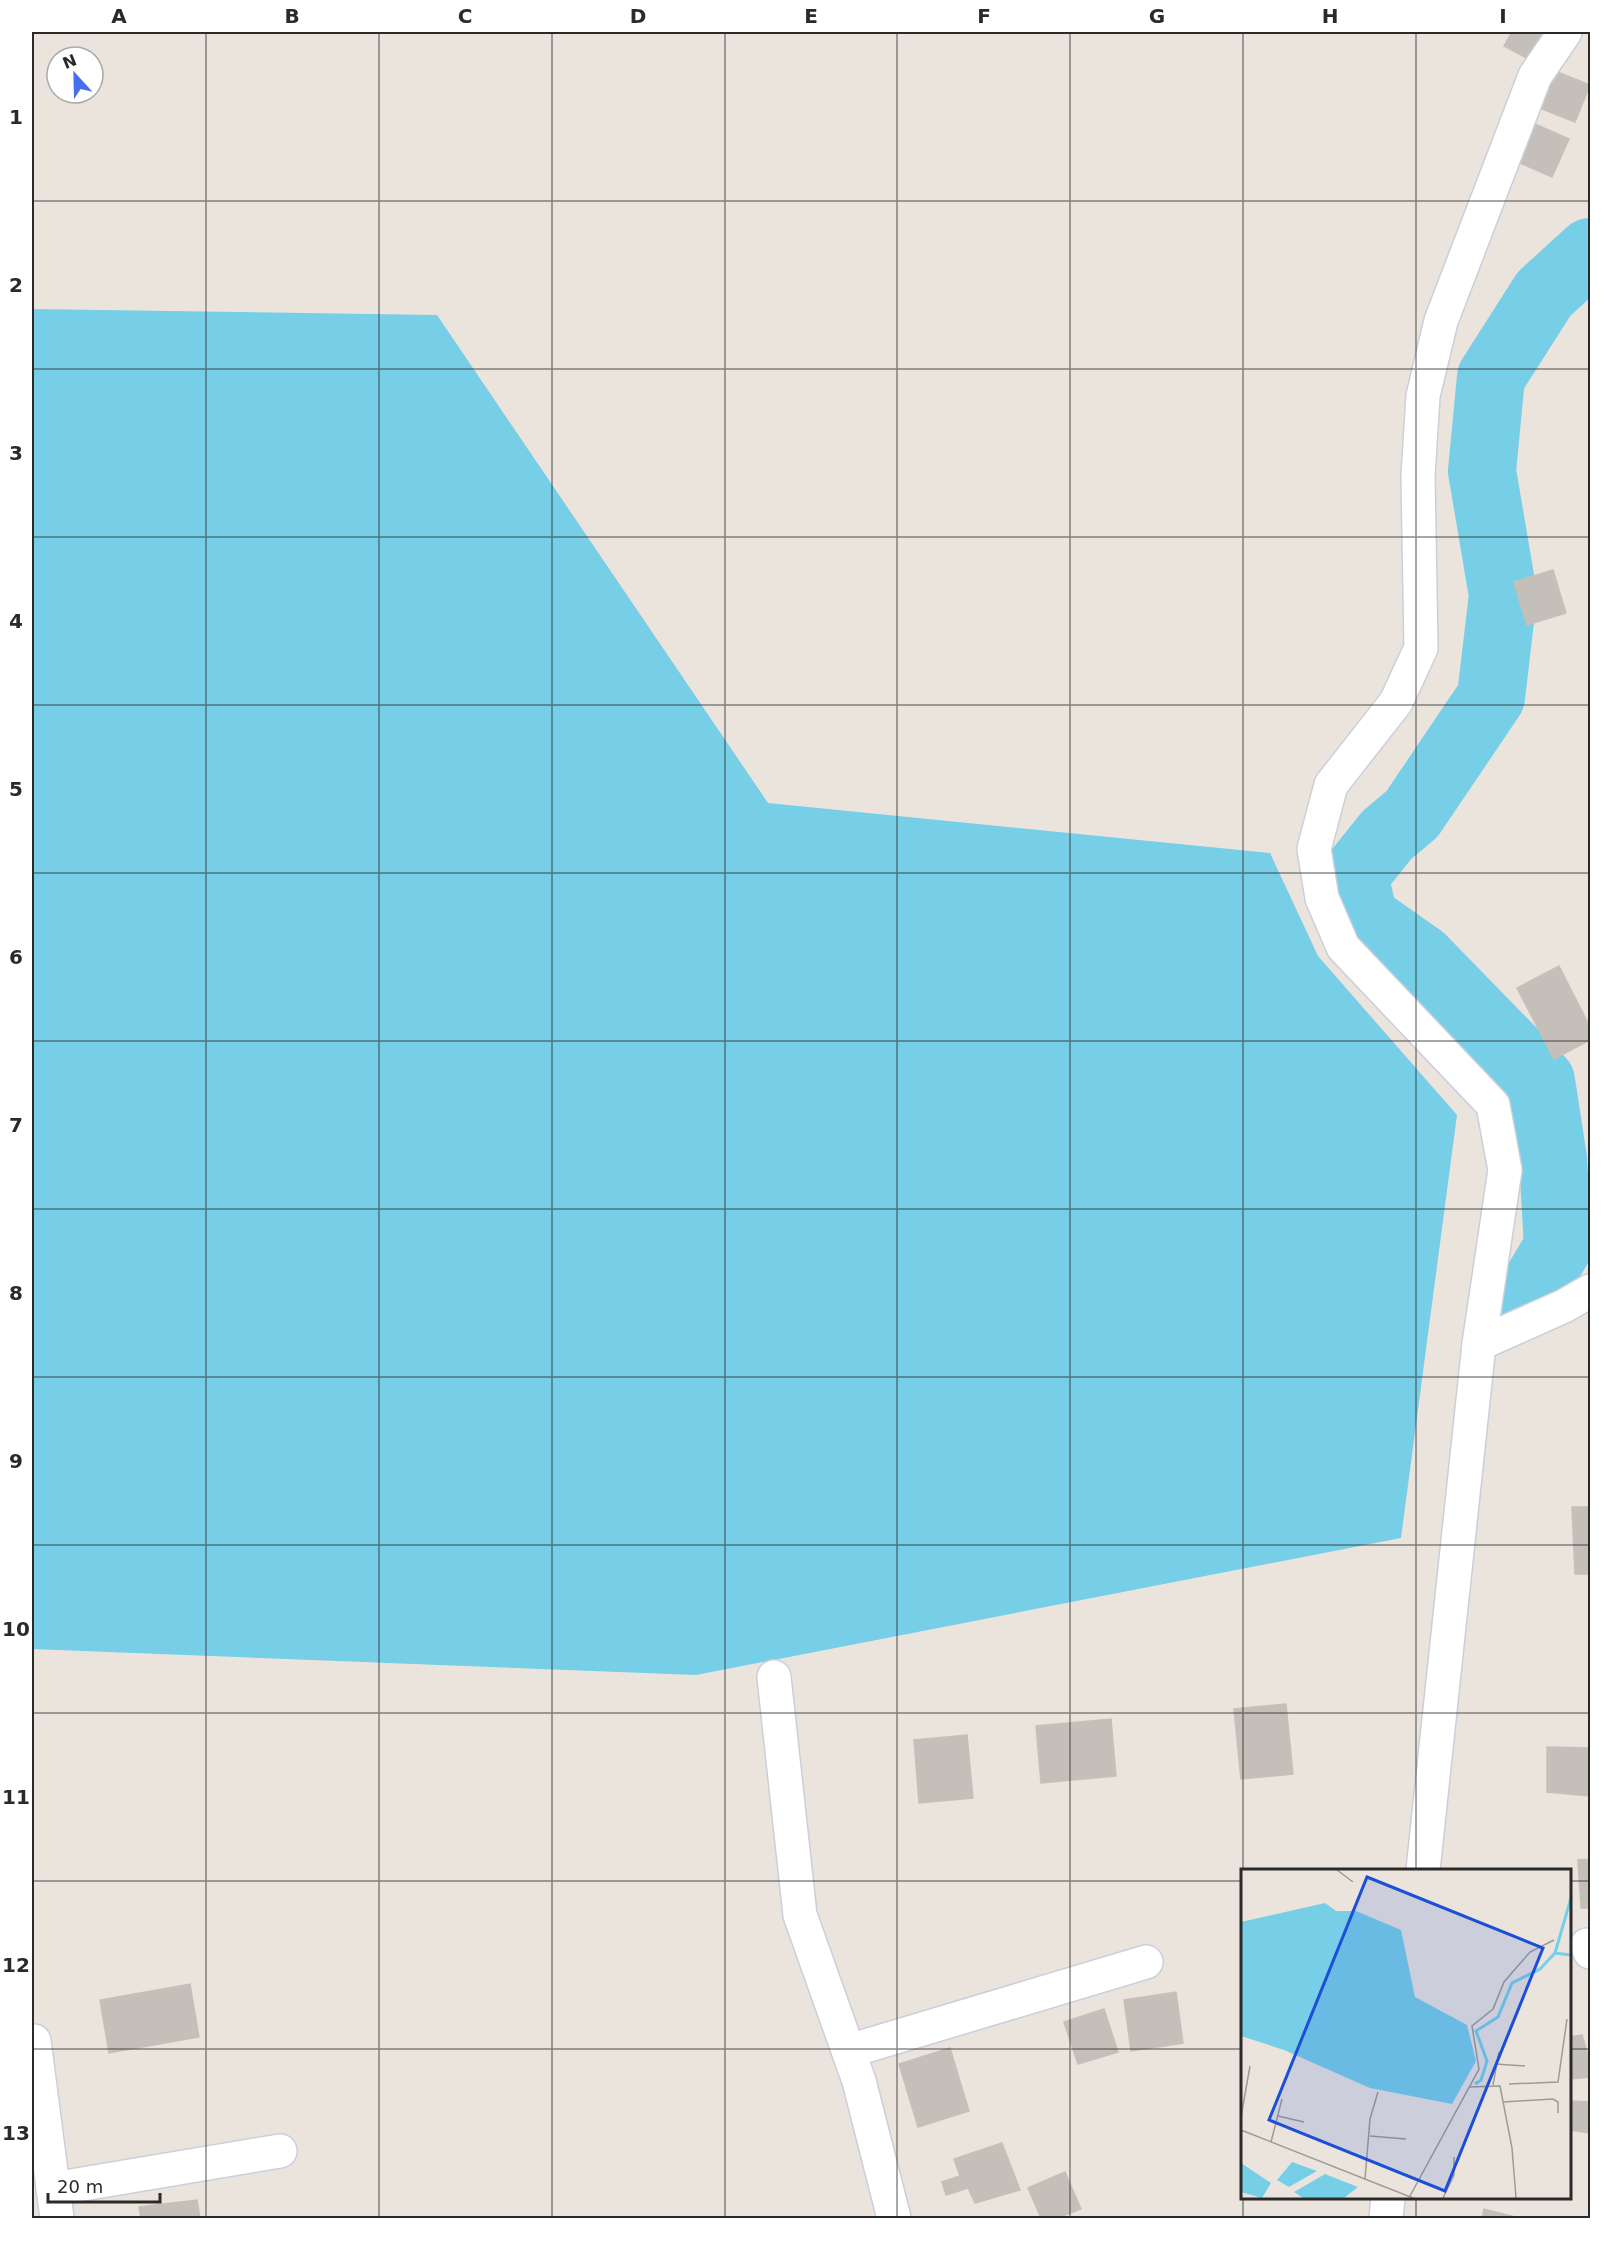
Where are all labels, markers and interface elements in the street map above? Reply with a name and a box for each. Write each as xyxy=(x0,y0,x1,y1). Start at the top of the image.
text: A xyxy=(111,4,127,28)
text: B xyxy=(284,4,300,28)
text: C xyxy=(458,4,472,28)
text: D xyxy=(630,4,646,28)
text: E xyxy=(804,4,818,28)
text: F xyxy=(977,4,991,28)
text: G xyxy=(1149,4,1165,28)
text: H xyxy=(1322,4,1338,28)
text: I xyxy=(1499,4,1507,28)
north arrow xyxy=(45,45,105,105)
text: N xyxy=(60,50,79,73)
text: 1 xyxy=(9,105,23,129)
text: 2 xyxy=(9,273,23,297)
text: 3 xyxy=(9,441,23,465)
text: 4 xyxy=(9,609,23,633)
text: 5 xyxy=(9,777,23,801)
text: 6 xyxy=(9,945,23,969)
text: 7 xyxy=(9,1113,23,1137)
text: 8 xyxy=(9,1281,23,1305)
text: 9 xyxy=(9,1449,23,1473)
text: 10 xyxy=(2,1617,30,1641)
text: 11 xyxy=(2,1785,30,1809)
inset map xyxy=(1241,1869,1571,2199)
text: 12 xyxy=(2,1953,30,1977)
text: 13 xyxy=(2,2121,30,2145)
scale bar xyxy=(48,2166,160,2204)
text: 20 m xyxy=(57,2176,103,2197)

